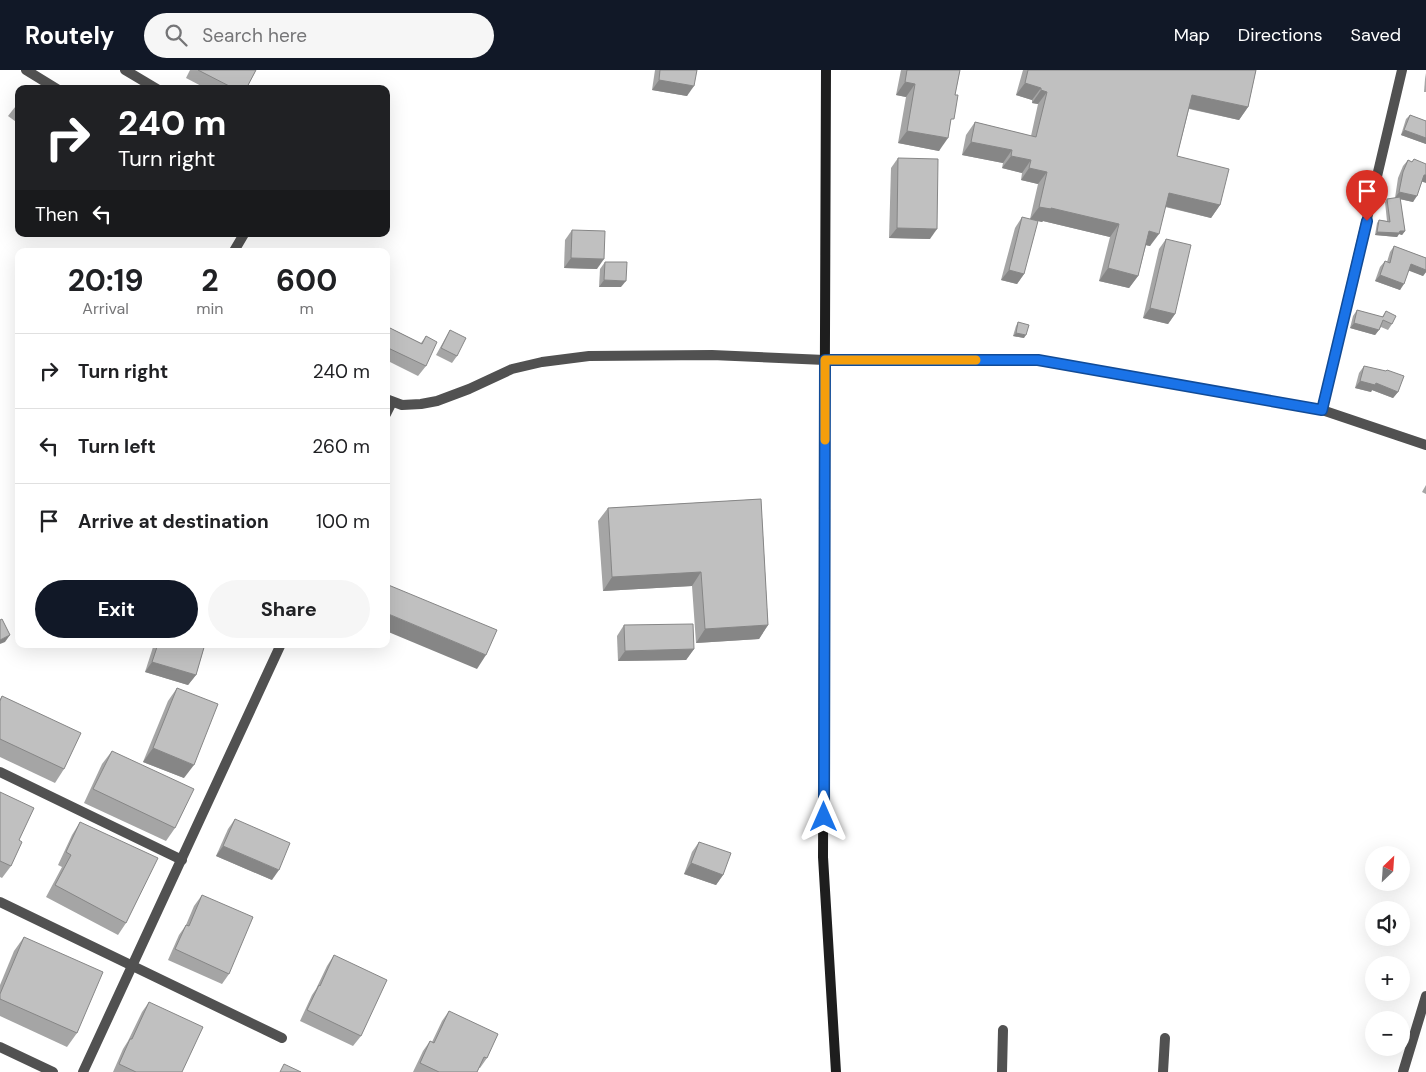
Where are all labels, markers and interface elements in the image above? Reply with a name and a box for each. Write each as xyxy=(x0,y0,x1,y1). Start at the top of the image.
search box xyxy=(144,13,494,58)
text: Routely xyxy=(25,20,114,51)
icon: search xyxy=(162,21,190,49)
text: Search here xyxy=(202,23,307,48)
text: Map xyxy=(1174,23,1210,47)
text: Directions xyxy=(1238,23,1323,47)
text: Saved xyxy=(1351,23,1401,47)
text: 240 m xyxy=(118,100,227,146)
icon: right xyxy=(35,105,100,170)
text: Turn right xyxy=(118,144,215,173)
pin xyxy=(1346,170,1388,221)
icon: arrive xyxy=(1353,177,1381,205)
icon: left xyxy=(88,200,116,228)
text: Then xyxy=(35,202,78,227)
text: 20:19 xyxy=(68,261,144,300)
text: 2 xyxy=(201,261,218,300)
text: 600 xyxy=(276,261,337,300)
text: Arrival xyxy=(82,298,129,319)
text: min xyxy=(196,298,223,319)
text: m xyxy=(300,298,314,319)
icon: right xyxy=(35,357,63,385)
text: Turn right xyxy=(78,359,168,384)
text: 240 m xyxy=(313,359,370,384)
icon: left xyxy=(35,432,63,460)
text: Turn left xyxy=(78,434,156,459)
text: 260 m xyxy=(312,434,370,459)
icon: arrive xyxy=(35,507,63,535)
text: Arrive at destination xyxy=(78,509,269,534)
text: 100 m xyxy=(316,509,370,534)
button: Exit xyxy=(35,580,198,638)
button: Share xyxy=(208,580,370,638)
position arrow xyxy=(797,790,849,842)
north arrow xyxy=(1365,846,1410,891)
map controls xyxy=(1365,846,1410,1056)
button: sound xyxy=(1365,901,1410,946)
button: + xyxy=(1365,956,1410,1001)
button: − xyxy=(1365,1011,1410,1056)

